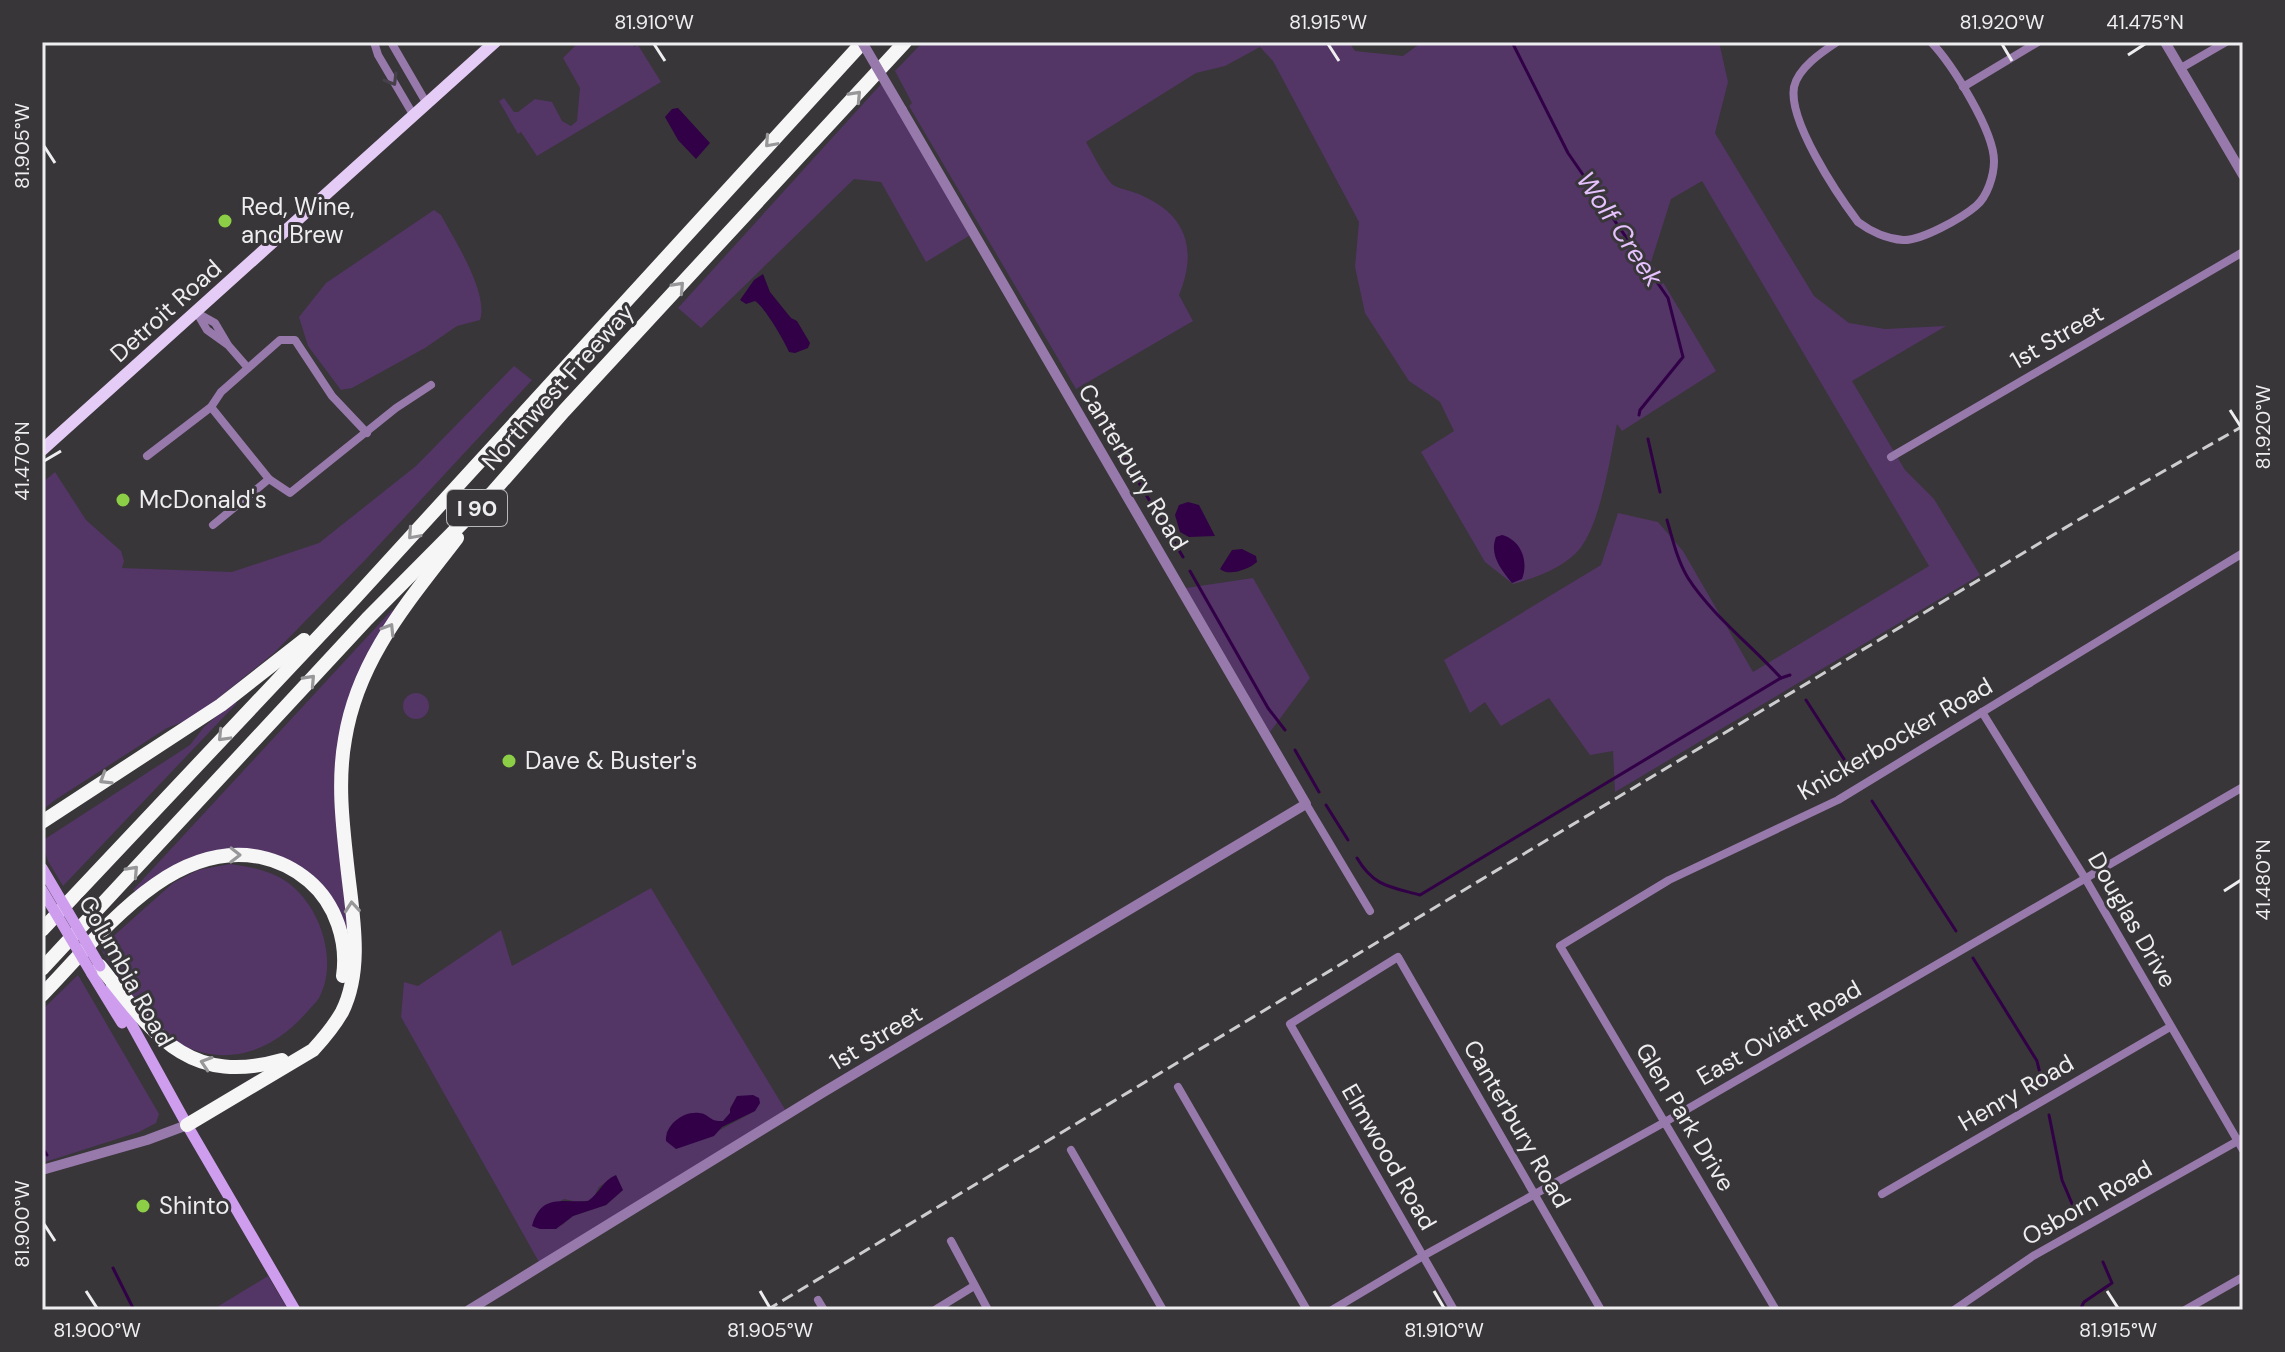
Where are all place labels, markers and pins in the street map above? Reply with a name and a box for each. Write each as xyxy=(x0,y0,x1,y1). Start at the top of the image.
place label: Red, Wine, and Brew xyxy=(241,191,355,250)
marker: Red, Wine, and Brew xyxy=(216,212,234,230)
place label: McDonald's xyxy=(139,484,267,515)
marker: McDonald's xyxy=(114,491,132,509)
place label: Dave & Buster's xyxy=(525,745,697,776)
marker: Dave & Buster's xyxy=(500,752,518,770)
place label: Shinto xyxy=(159,1190,230,1221)
marker: Shinto xyxy=(134,1197,152,1215)

